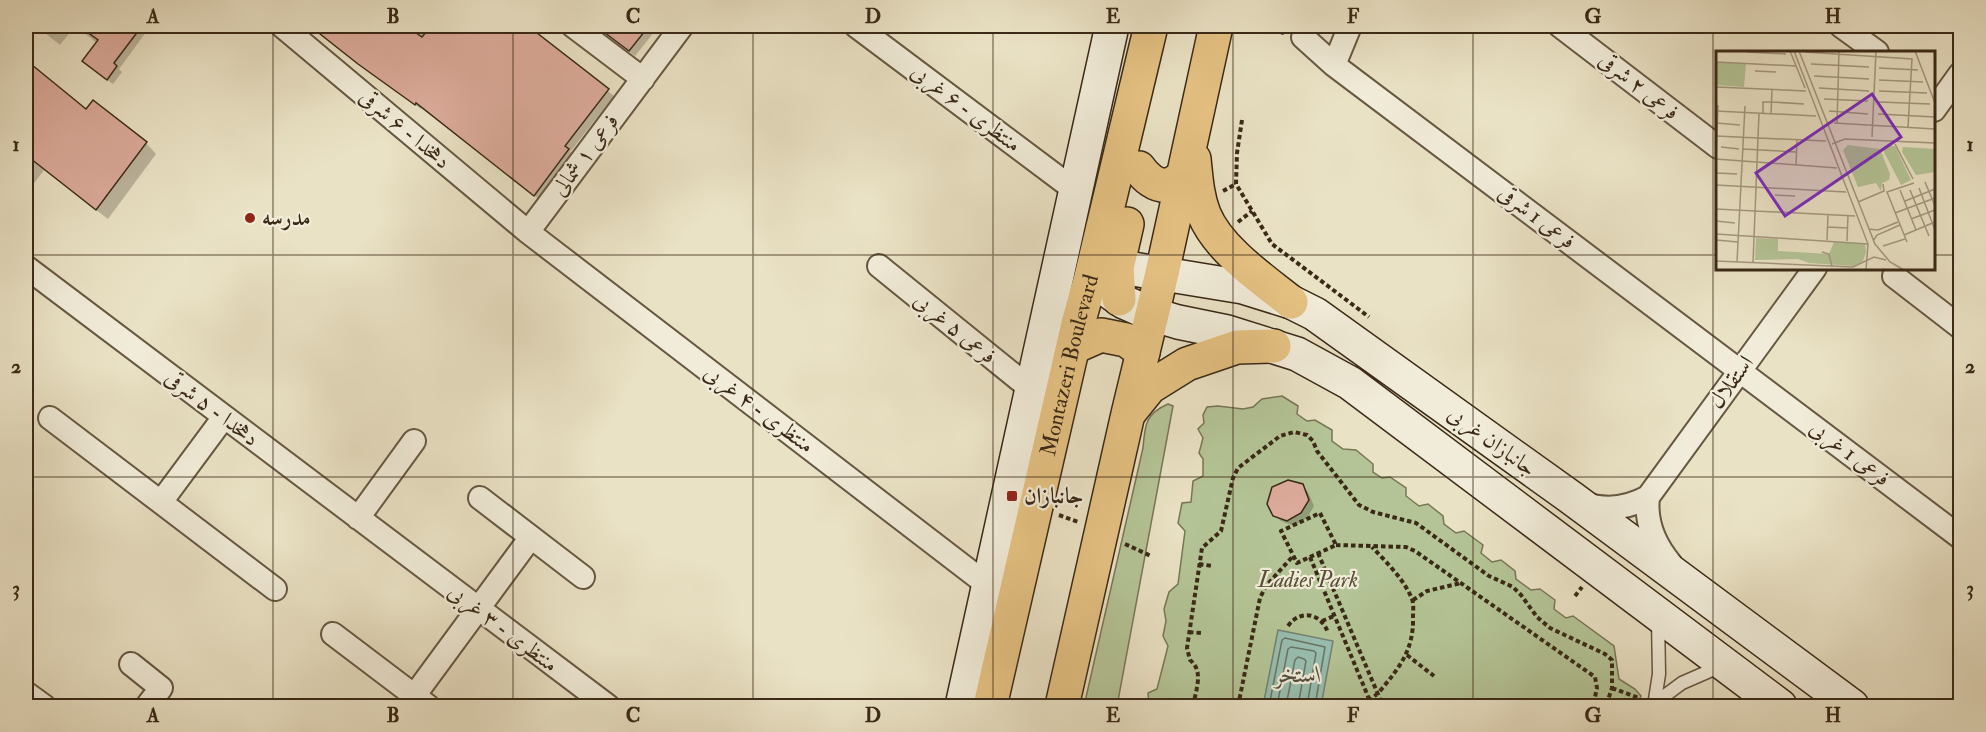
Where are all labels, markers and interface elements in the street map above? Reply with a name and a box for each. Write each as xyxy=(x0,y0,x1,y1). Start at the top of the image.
text: A xyxy=(146,4,160,29)
text: B xyxy=(386,4,400,29)
text: C xyxy=(626,4,640,29)
text: D xyxy=(865,4,881,29)
text: E xyxy=(1106,4,1121,29)
text: F xyxy=(1347,4,1360,29)
text: G xyxy=(1585,4,1602,29)
text: H xyxy=(1825,4,1841,29)
street label: فرعی ۲ شرقی xyxy=(1593,46,1685,126)
inset map xyxy=(1716,51,1935,270)
street label: منتظری - ۶ غربی xyxy=(904,57,1027,160)
street label: دهخدا - ۶ شرقی xyxy=(354,83,456,175)
street label: فرعی ۱ شمالی xyxy=(545,108,625,202)
text: 1 xyxy=(12,132,20,157)
text: 1 xyxy=(1966,132,1974,157)
street label: فرعی 1 شرقی xyxy=(1493,179,1581,255)
place label: مدرسه xyxy=(262,204,311,232)
marker: مدرسه xyxy=(243,211,257,225)
street label: Montazeri Boulevard xyxy=(1034,271,1105,459)
street label: فرعی ۵ غربی xyxy=(907,286,1002,372)
street label: استقلال xyxy=(1702,350,1760,414)
text: 2 xyxy=(11,354,21,379)
text: 2 xyxy=(1965,354,1975,379)
street label: منتظری - ۴ غربی xyxy=(697,358,820,461)
street label: دهخدا - ۵ شرقی xyxy=(159,363,265,453)
street label: جانبازان غربی xyxy=(1441,399,1542,484)
street label: فرعی 1 غربی xyxy=(1803,414,1896,494)
place label: جانبازان xyxy=(1024,482,1083,510)
marker: جانبازان xyxy=(1005,489,1019,503)
park label: Ladies Park xyxy=(1257,566,1358,594)
text: 3 xyxy=(12,576,20,601)
text: 3 xyxy=(1966,576,1974,601)
street label: منتظری - ۳ غربی xyxy=(441,577,564,680)
water label: استخر xyxy=(1272,659,1322,690)
text: A xyxy=(146,703,160,728)
text: B xyxy=(386,703,400,728)
text: C xyxy=(626,703,640,728)
text: D xyxy=(865,703,881,728)
text: E xyxy=(1106,703,1121,728)
text: F xyxy=(1347,703,1360,728)
text: G xyxy=(1585,703,1602,728)
text: H xyxy=(1825,703,1841,728)

